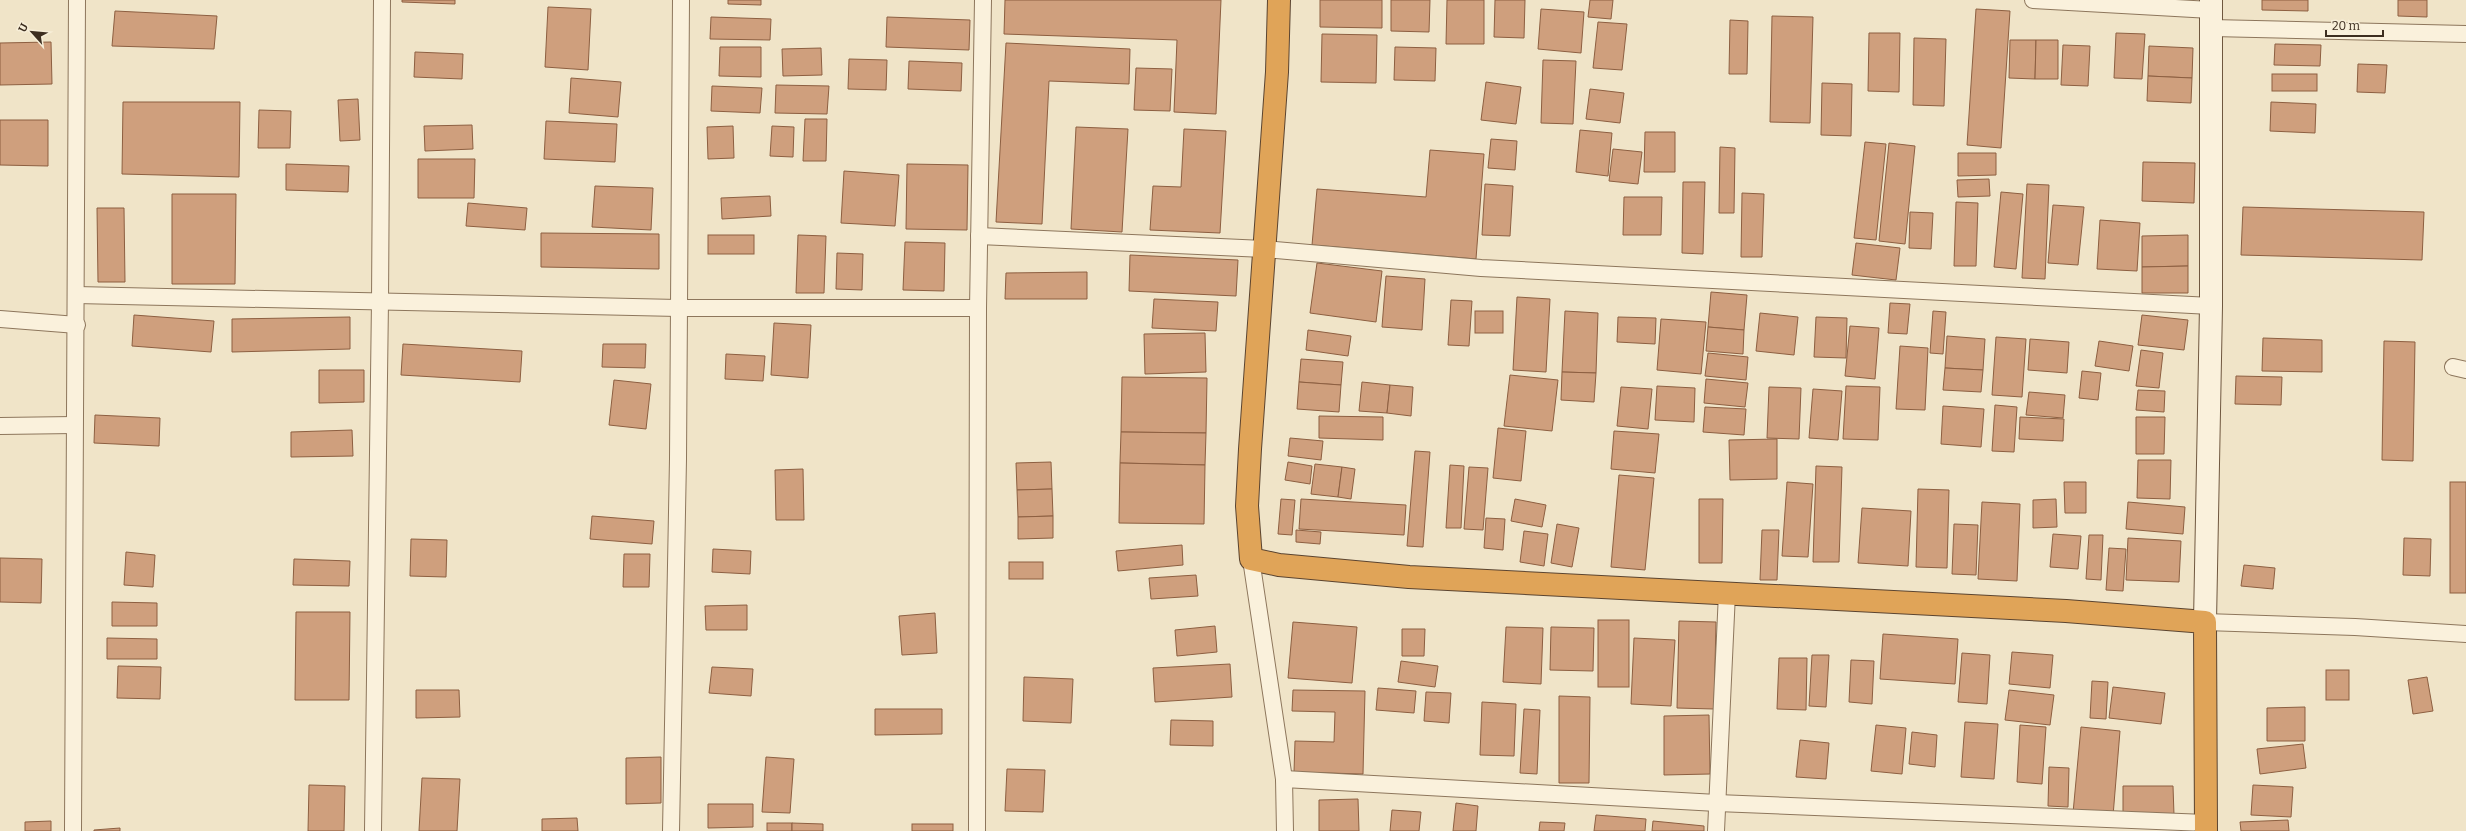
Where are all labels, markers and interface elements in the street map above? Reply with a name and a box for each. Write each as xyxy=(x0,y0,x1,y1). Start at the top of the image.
north arrow xyxy=(12,12,52,52)
scale bar xyxy=(2326,12,2383,38)
text: 20 m xyxy=(2332,19,2361,33)
text: U xyxy=(16,21,31,34)

